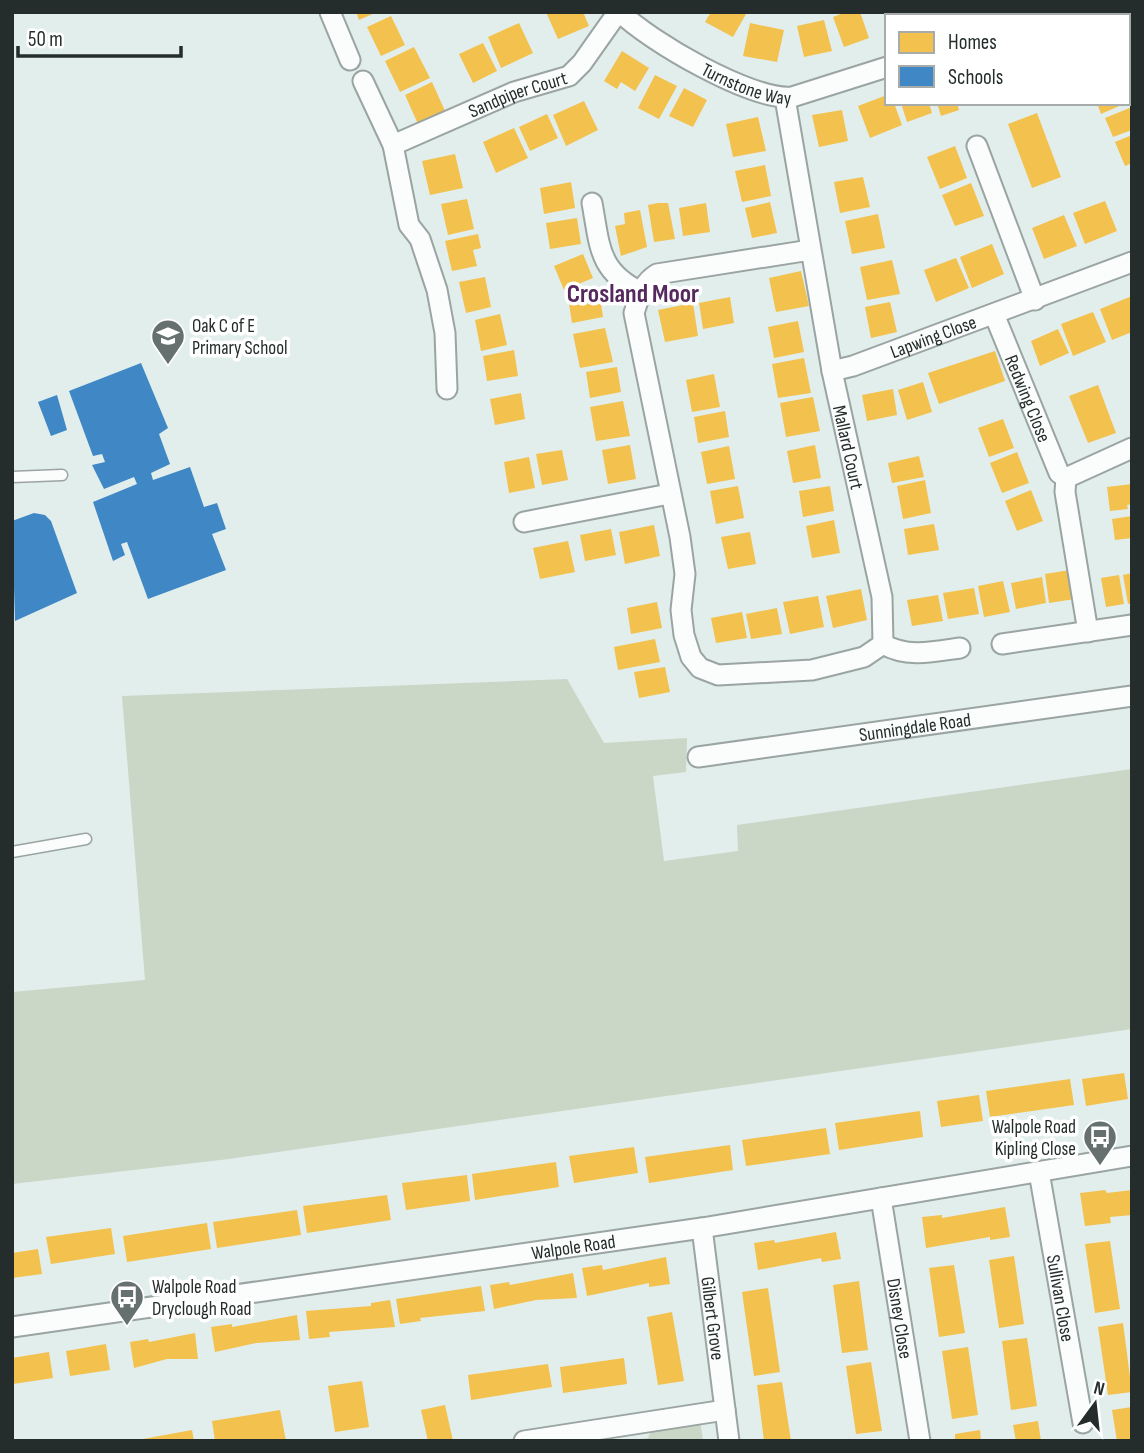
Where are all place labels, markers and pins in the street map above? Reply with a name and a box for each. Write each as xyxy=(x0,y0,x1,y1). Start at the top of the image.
place label: Oak C of E Primary School xyxy=(192,315,288,360)
school or university icon: Oak C of E Primary School xyxy=(149,317,187,366)
place label: Walpole Road Kipling Close xyxy=(992,1116,1076,1161)
bus stop icon: Walpole Road Kipling Close xyxy=(1081,1118,1119,1167)
place label: Walpole Road Dryclough Road xyxy=(152,1276,251,1321)
bus stop icon: Walpole Road Dryclough Road xyxy=(108,1278,146,1327)

